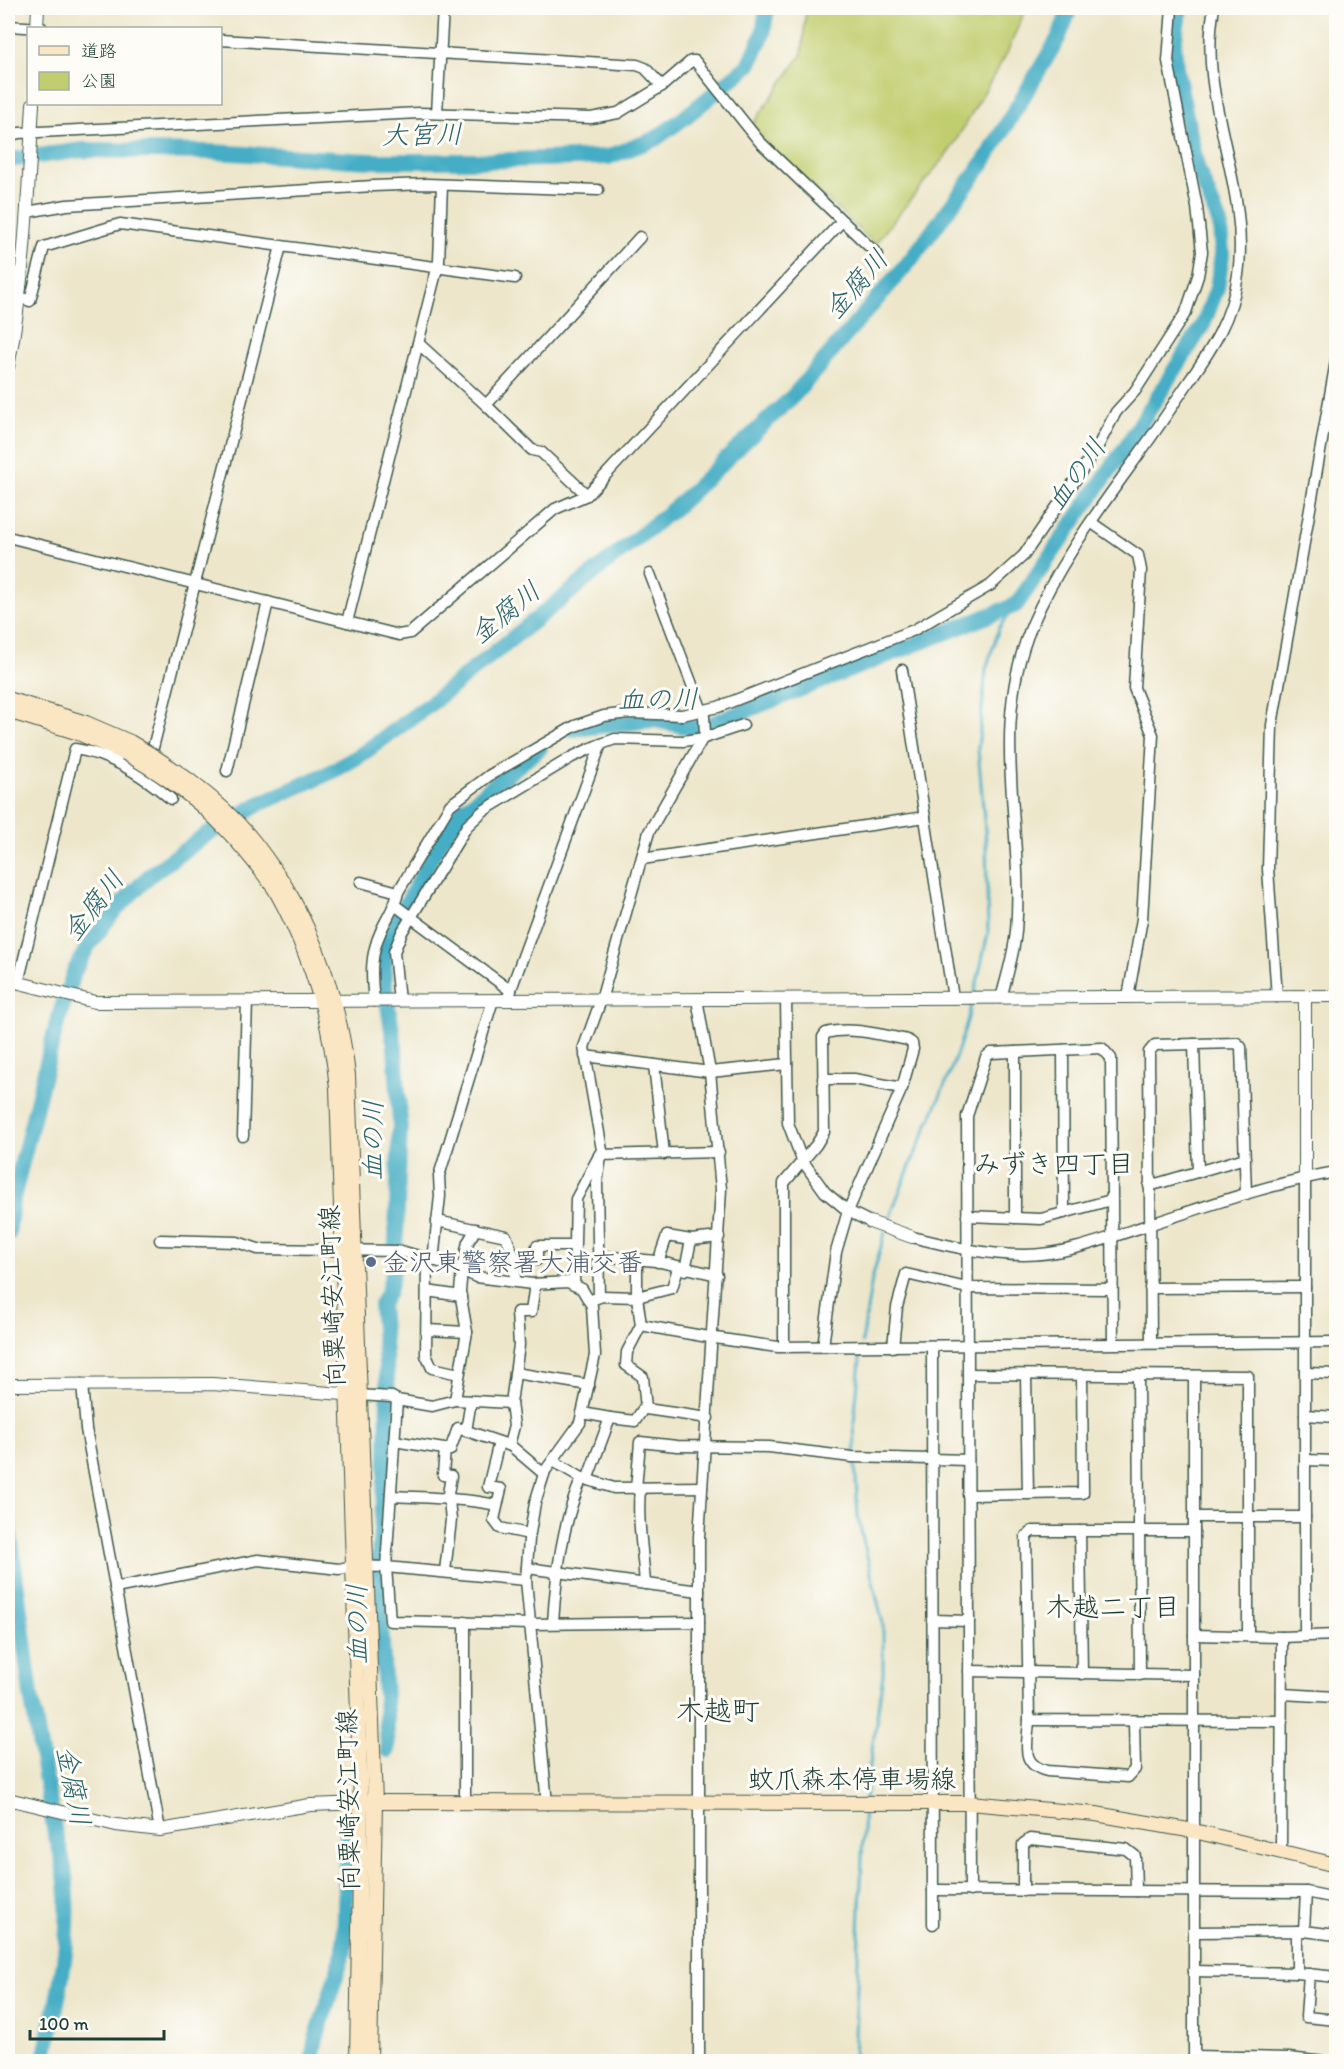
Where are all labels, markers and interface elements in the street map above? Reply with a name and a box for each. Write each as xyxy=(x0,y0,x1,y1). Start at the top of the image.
legend xyxy=(27,27,222,105)
text: 道路 xyxy=(81,40,117,62)
text: 公園 xyxy=(81,70,117,92)
water label: 大宮川 xyxy=(381,117,463,151)
water label: 金腐川 xyxy=(817,243,895,325)
water label: 血の川 xyxy=(1039,431,1113,517)
water label: 金腐川 xyxy=(463,574,547,650)
water label: 血の川 xyxy=(617,682,699,716)
water label: 金腐川 xyxy=(55,863,131,947)
water label: 血の川 xyxy=(356,1100,389,1181)
district label: みずき四丁目 xyxy=(974,1147,1134,1180)
street label: 向粟崎安江町線 xyxy=(313,1204,351,1388)
place label: 金沢東警察署大浦交番 xyxy=(383,1246,643,1278)
marker: 金沢東警察署大浦交番 xyxy=(364,1255,378,1269)
water label: 血の川 xyxy=(340,1583,374,1665)
district label: 木越二丁目 xyxy=(1046,1590,1181,1623)
district label: 木越町 xyxy=(676,1693,760,1727)
street label: 向粟崎安江町線 xyxy=(330,1709,366,1891)
water label: 金腐川 xyxy=(50,1743,98,1829)
street label: 蚊爪森本停車場線 xyxy=(748,1763,956,1795)
scale bar xyxy=(30,2003,164,2041)
text: 100 m xyxy=(39,2013,89,2035)

